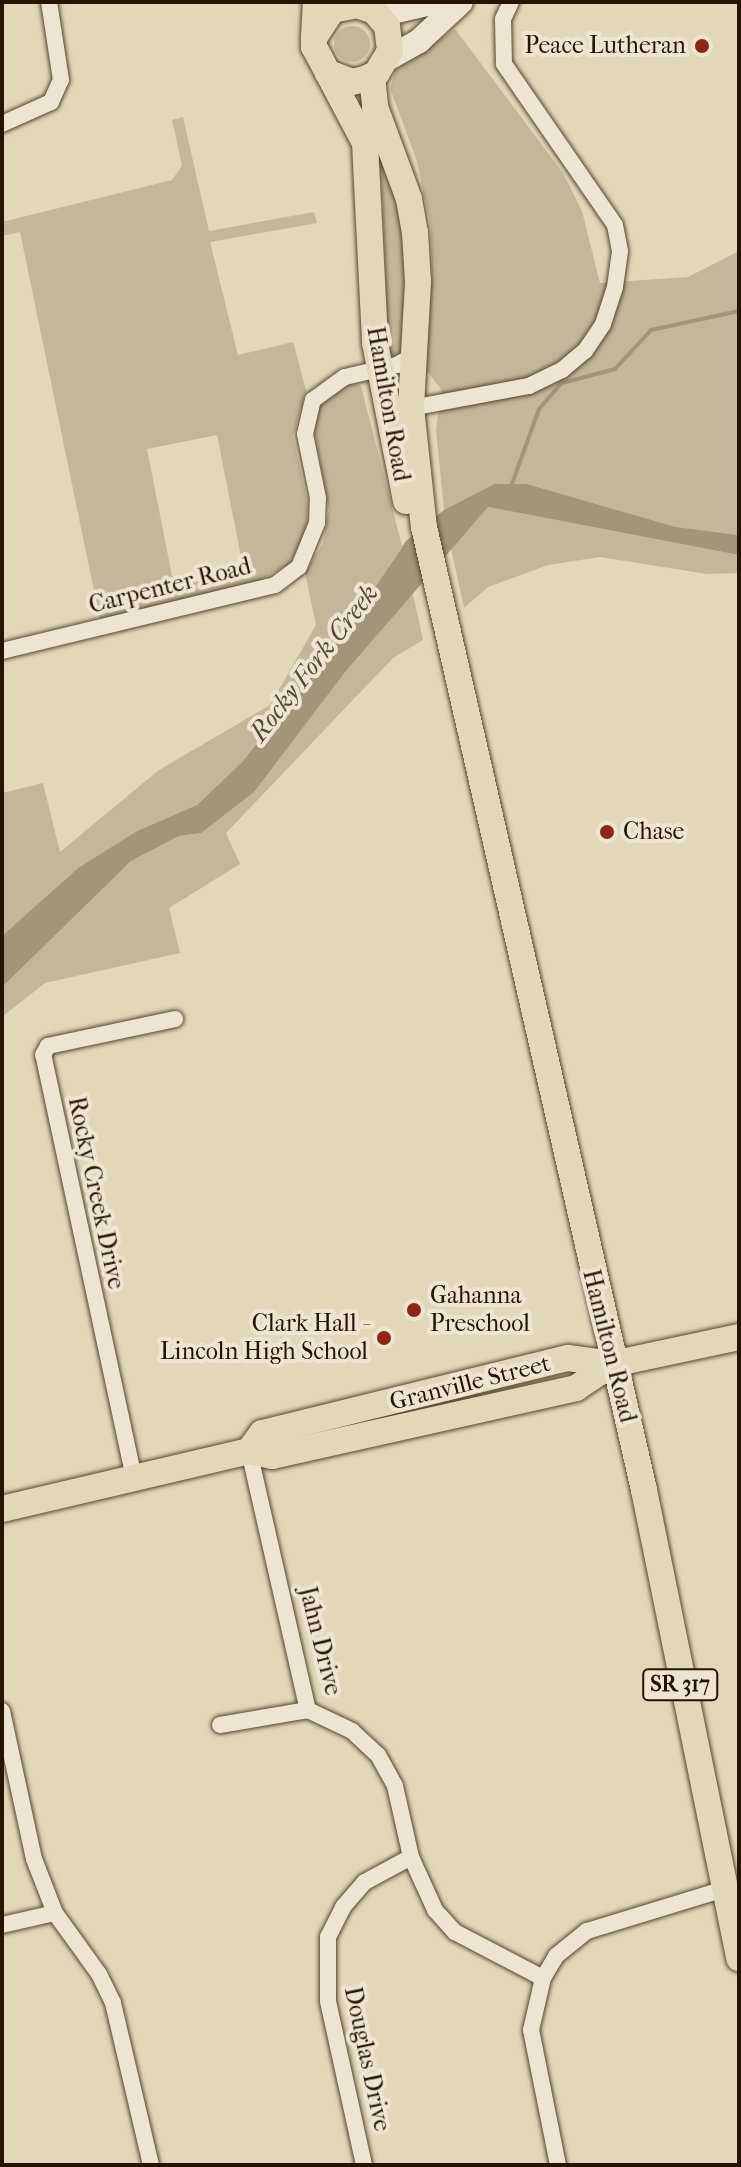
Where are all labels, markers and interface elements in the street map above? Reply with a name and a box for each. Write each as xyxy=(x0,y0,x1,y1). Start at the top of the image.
place label: Peace Lutheran xyxy=(525,32,686,60)
marker: Peace Lutheran xyxy=(693,37,711,55)
street label: Hamilton Road xyxy=(360,324,416,484)
street label: Carpenter Road xyxy=(86,552,254,620)
water label: Rocky Fork Creek xyxy=(243,578,385,748)
place label: Chase xyxy=(623,818,684,846)
marker: Chase xyxy=(598,823,616,841)
street label: Rocky Creek Drive xyxy=(62,1094,130,1292)
street label: Hamilton Road xyxy=(576,1266,642,1426)
place label: Gahanna Preschool xyxy=(430,1282,530,1338)
marker: Gahanna Preschool xyxy=(405,1301,423,1319)
place label: Clark Hall - Lincoln High School xyxy=(160,1310,368,1366)
marker: Clark Hall - Lincoln High School xyxy=(375,1329,393,1347)
street label: Granville Street xyxy=(387,1349,553,1417)
street label: Jahn Drive xyxy=(293,1584,347,1698)
road number: SR 317 xyxy=(642,1667,718,1703)
street label: Douglas Drive xyxy=(338,1984,396,2134)

